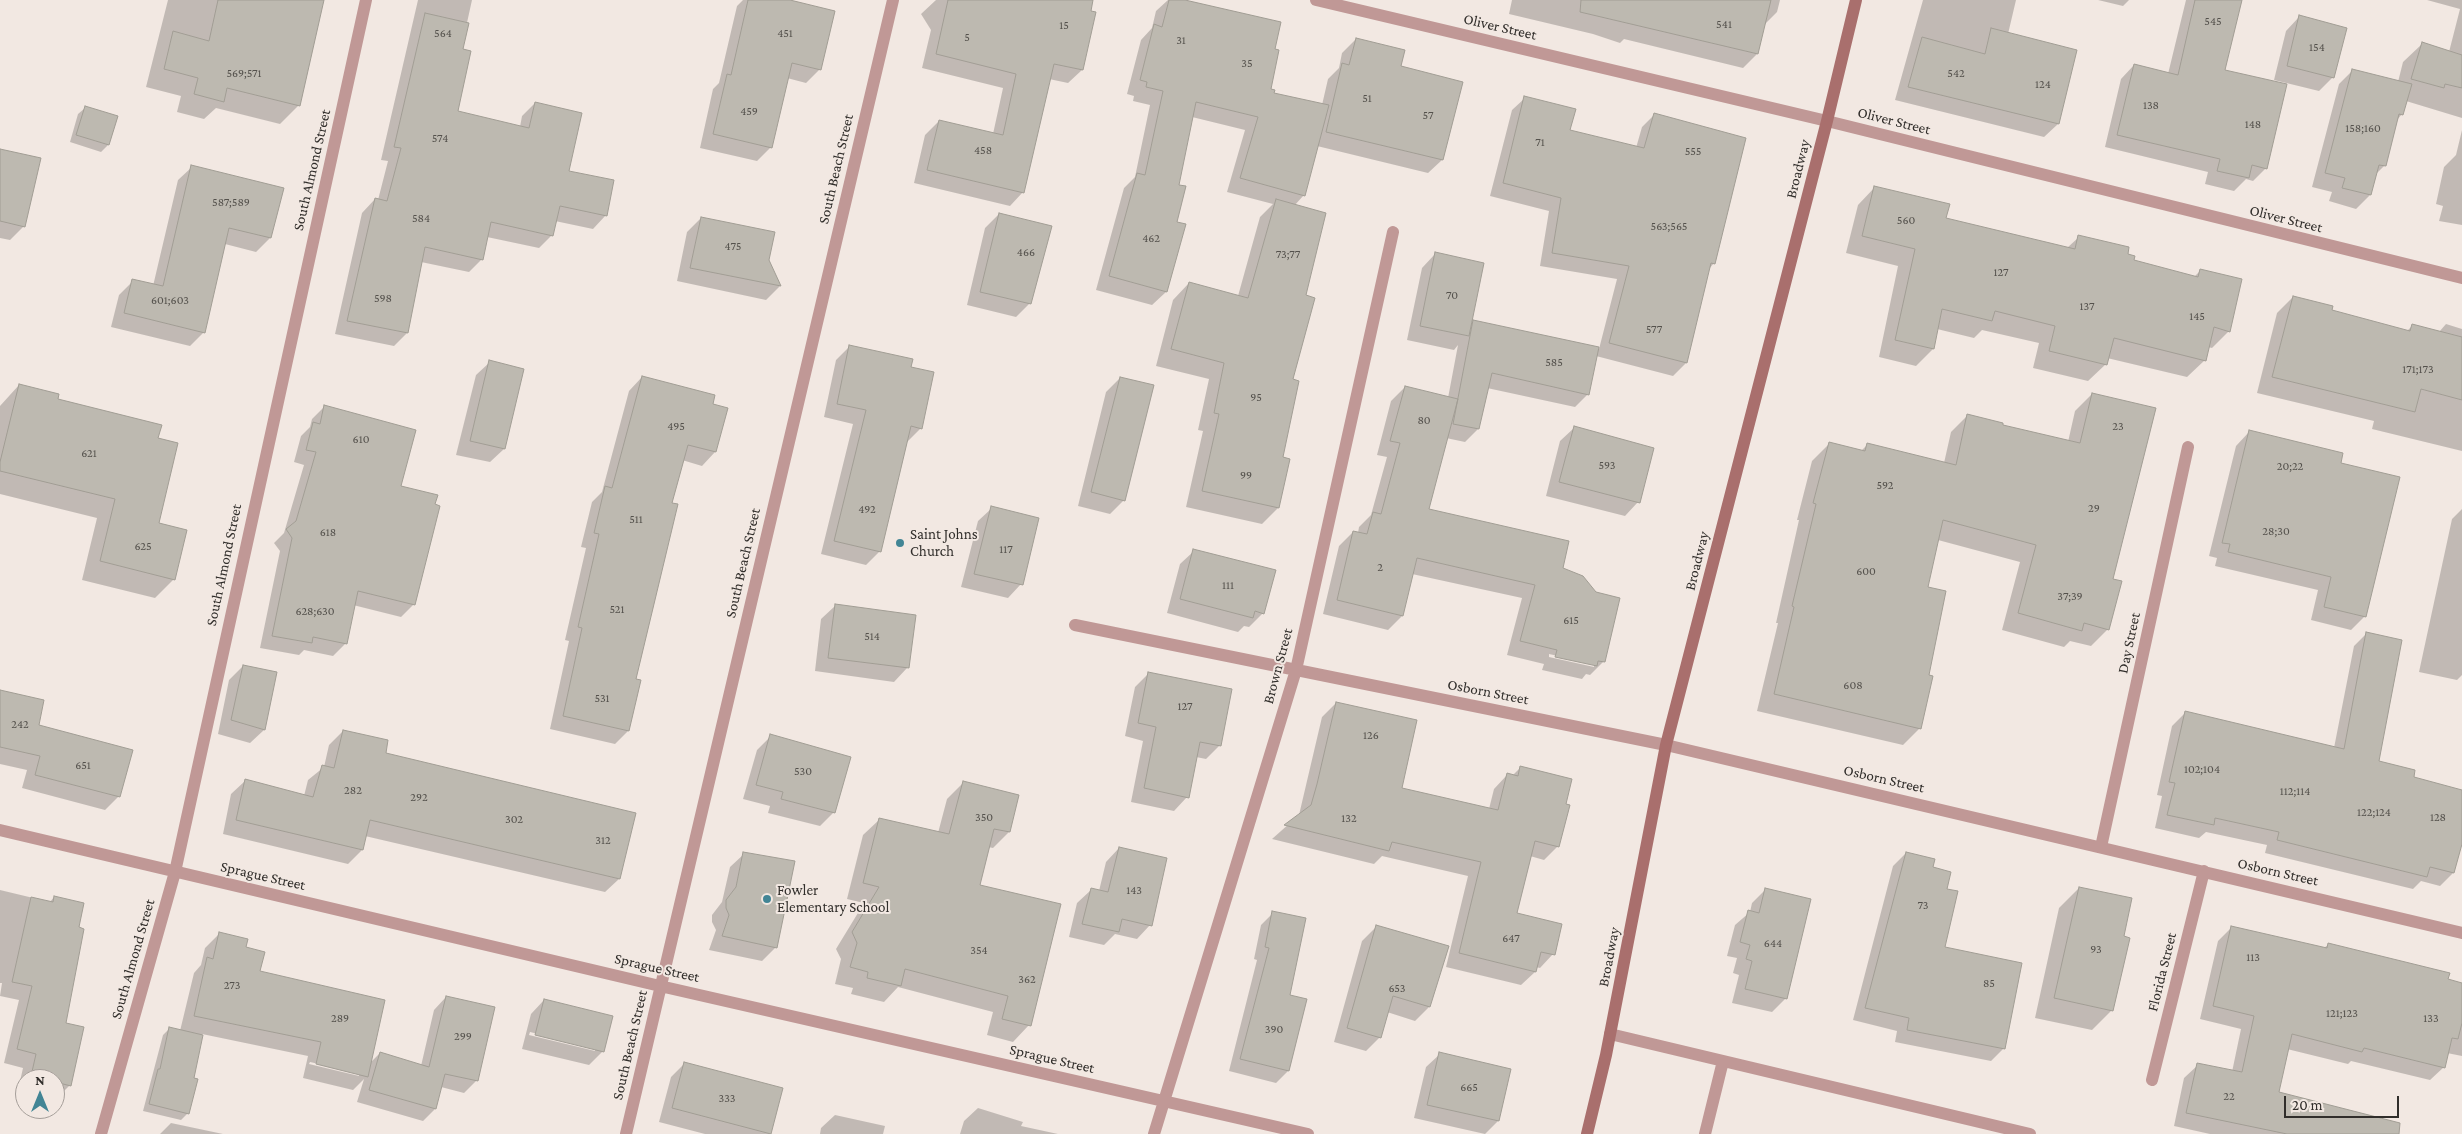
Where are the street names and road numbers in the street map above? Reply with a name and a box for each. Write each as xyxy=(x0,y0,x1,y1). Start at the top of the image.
street label: Oliver Street xyxy=(1462,10,1538,44)
street label: Oliver Street xyxy=(1856,103,1932,139)
street label: South Almond Street xyxy=(289,108,335,232)
street label: South Beach Street xyxy=(815,112,857,226)
street label: Broadway xyxy=(1782,138,1814,200)
street label: Oliver Street xyxy=(2248,201,2324,237)
street label: South Almond Street xyxy=(202,502,246,628)
street label: South Beach Street xyxy=(722,506,764,620)
street label: Broadway xyxy=(1681,530,1713,592)
street label: Day Street xyxy=(2114,611,2144,675)
street label: Brown Street xyxy=(1259,626,1297,706)
street label: Osborn Street xyxy=(1446,675,1530,709)
street label: Osborn Street xyxy=(1842,761,1926,797)
street label: Osborn Street xyxy=(2236,854,2320,890)
street label: Sprague Street xyxy=(219,857,307,895)
street label: South Almond Street xyxy=(107,897,159,1021)
street label: Broadway xyxy=(1594,926,1624,988)
street label: Florida Street xyxy=(2143,931,2181,1013)
street label: Sprague Street xyxy=(613,949,701,987)
street label: South Beach Street xyxy=(609,988,651,1102)
street label: Sprague Street xyxy=(1008,1040,1096,1078)

